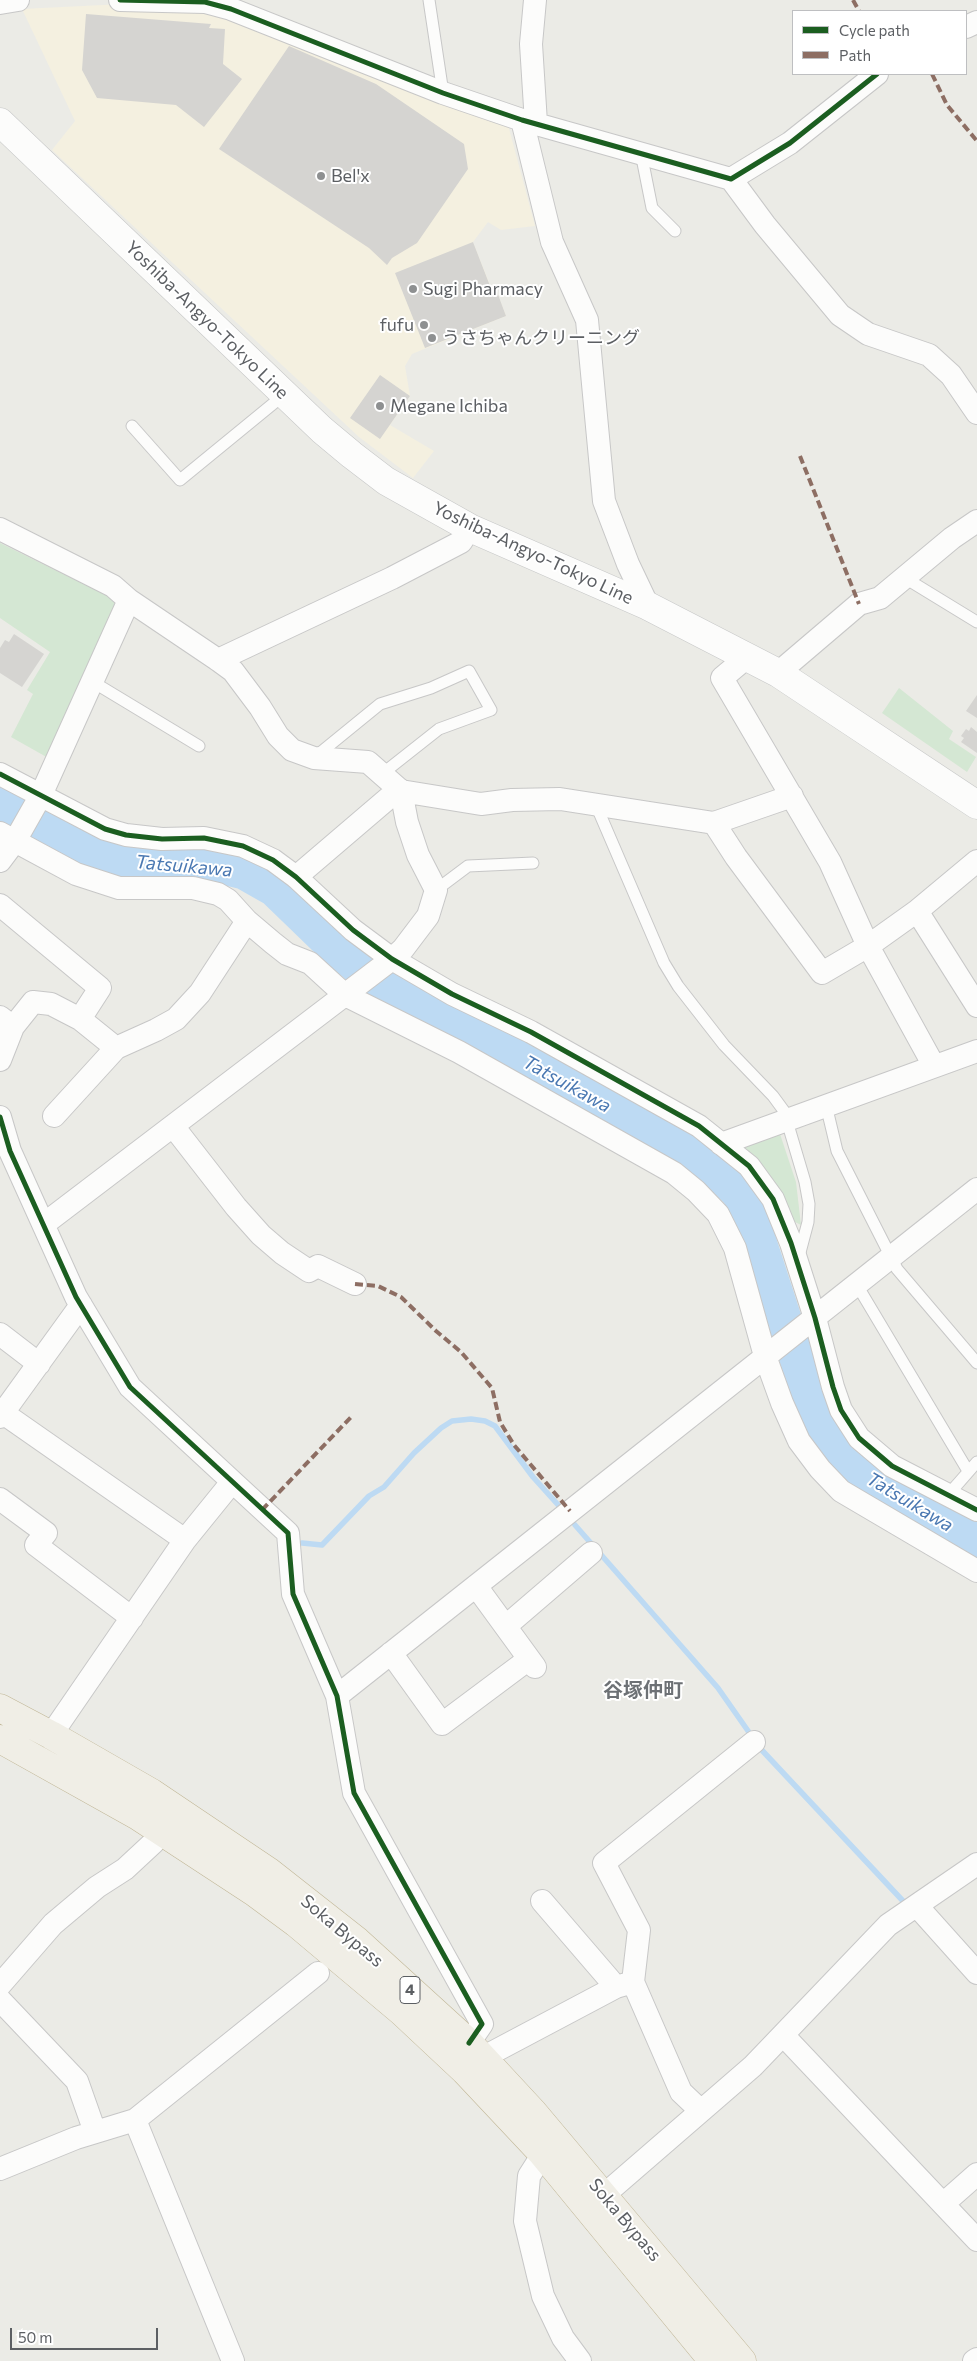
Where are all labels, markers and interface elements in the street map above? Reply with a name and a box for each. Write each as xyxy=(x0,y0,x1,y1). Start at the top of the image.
legend xyxy=(792,10,967,75)
text: Cycle path xyxy=(839,21,910,39)
text: Path xyxy=(839,46,871,64)
place label: Bel'x xyxy=(331,165,370,187)
marker: Bel'x xyxy=(315,170,327,182)
street label: Yoshiba-Angyo-Tokyo Line xyxy=(121,236,293,404)
place label: Sugi Pharmacy xyxy=(423,278,543,300)
marker: Sugi Pharmacy xyxy=(407,283,419,295)
place label: fufu xyxy=(380,314,414,336)
marker: fufu xyxy=(418,319,430,331)
place label: うさちゃんクリーニング xyxy=(442,327,640,349)
marker: うさちゃんクリーニング xyxy=(426,332,438,344)
place label: Megane Ichiba xyxy=(390,395,508,417)
marker: Megane Ichiba xyxy=(374,400,386,412)
street label: Yoshiba-Angyo-Tokyo Line xyxy=(429,497,637,609)
water label: Tatsuikawa xyxy=(135,850,233,882)
water label: Tatsuikawa xyxy=(519,1050,615,1118)
water label: Tatsuikawa xyxy=(862,1467,958,1537)
district label: 谷塚仲町 xyxy=(603,1678,683,1702)
street label: Soka Bypass xyxy=(296,1890,388,1972)
road number: 4 xyxy=(400,1976,420,2004)
street label: Soka Bypass xyxy=(584,2174,666,2266)
scale bar xyxy=(12,2318,160,2350)
text: 50 m xyxy=(18,2328,52,2346)

